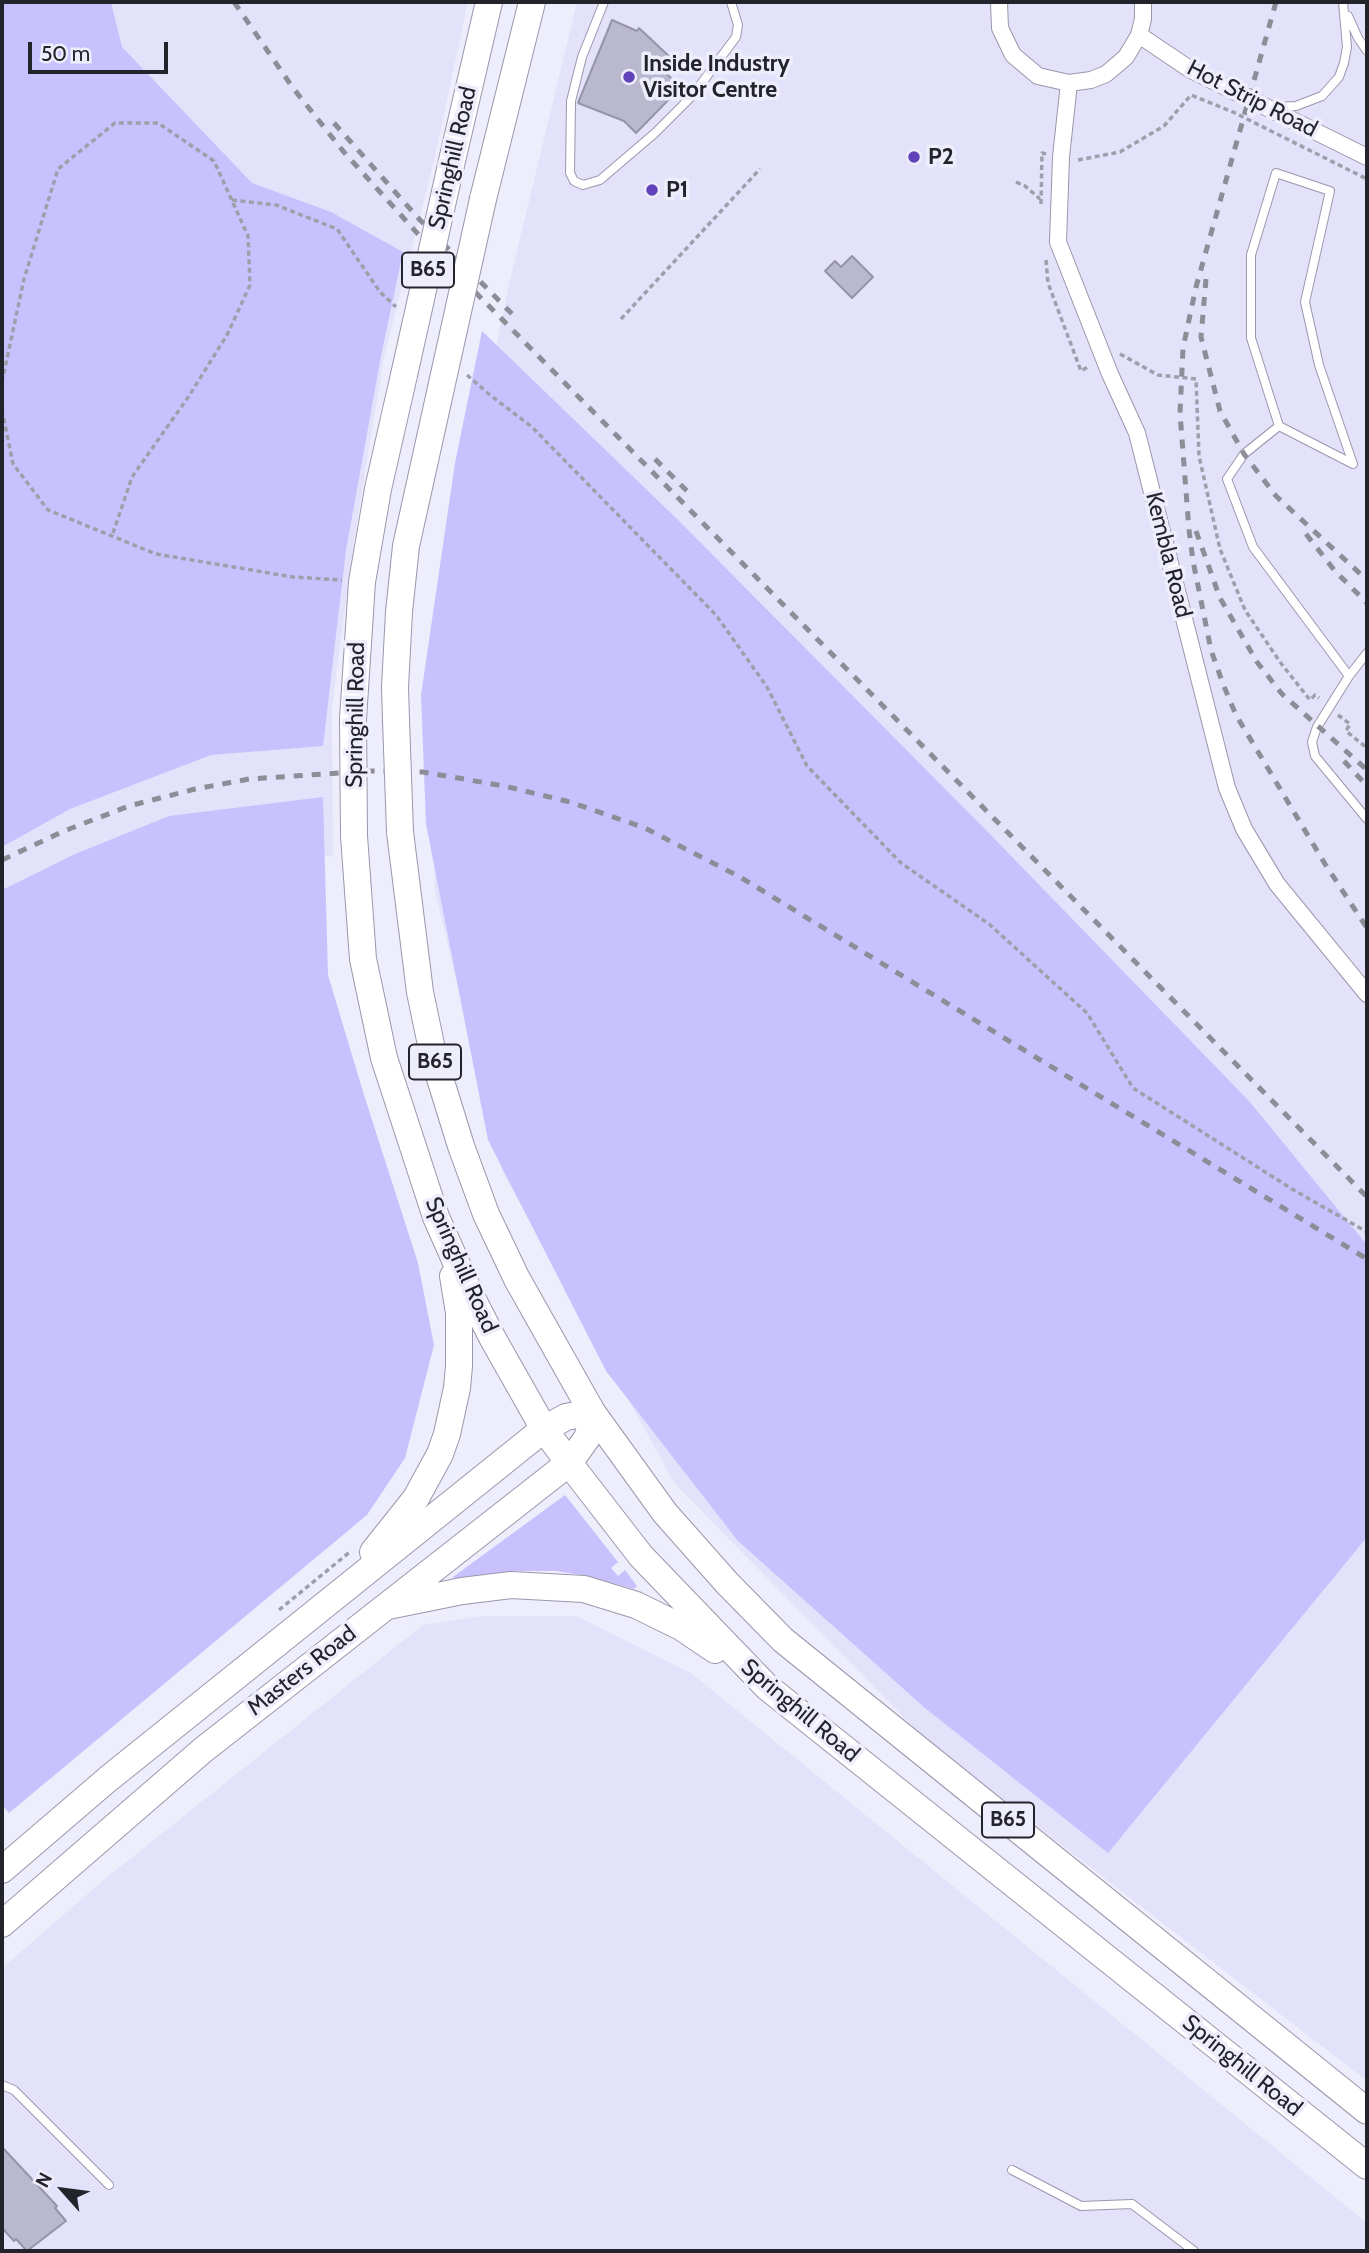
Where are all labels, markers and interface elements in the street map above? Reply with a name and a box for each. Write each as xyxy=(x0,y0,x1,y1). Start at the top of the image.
scale bar xyxy=(32,28,172,72)
text: 50 m xyxy=(41,41,90,66)
place label: Inside Industry Visitor Centre xyxy=(643,50,790,104)
street label: Hot Strip Road xyxy=(1182,54,1322,144)
marker: Inside Industry Visitor Centre xyxy=(621,69,637,85)
street label: Springhill Road xyxy=(423,84,483,232)
place label: P2 xyxy=(928,143,954,171)
marker: P2 xyxy=(906,149,922,165)
place label: P1 xyxy=(666,176,688,204)
marker: P1 xyxy=(644,182,660,198)
road number: B65 xyxy=(402,252,454,288)
street label: Kembla Road xyxy=(1139,489,1197,621)
street label: Springhill Road xyxy=(341,642,371,788)
road number: B65 xyxy=(409,1044,461,1080)
street label: Springhill Road xyxy=(419,1193,503,1337)
street label: Masters Road xyxy=(242,1620,362,1722)
street label: Springhill Road xyxy=(735,1654,865,1768)
road number: B65 xyxy=(982,1802,1034,1838)
street label: Springhill Road xyxy=(1177,2009,1307,2123)
north arrow xyxy=(28,2155,98,2225)
text: N xyxy=(31,2169,57,2191)

